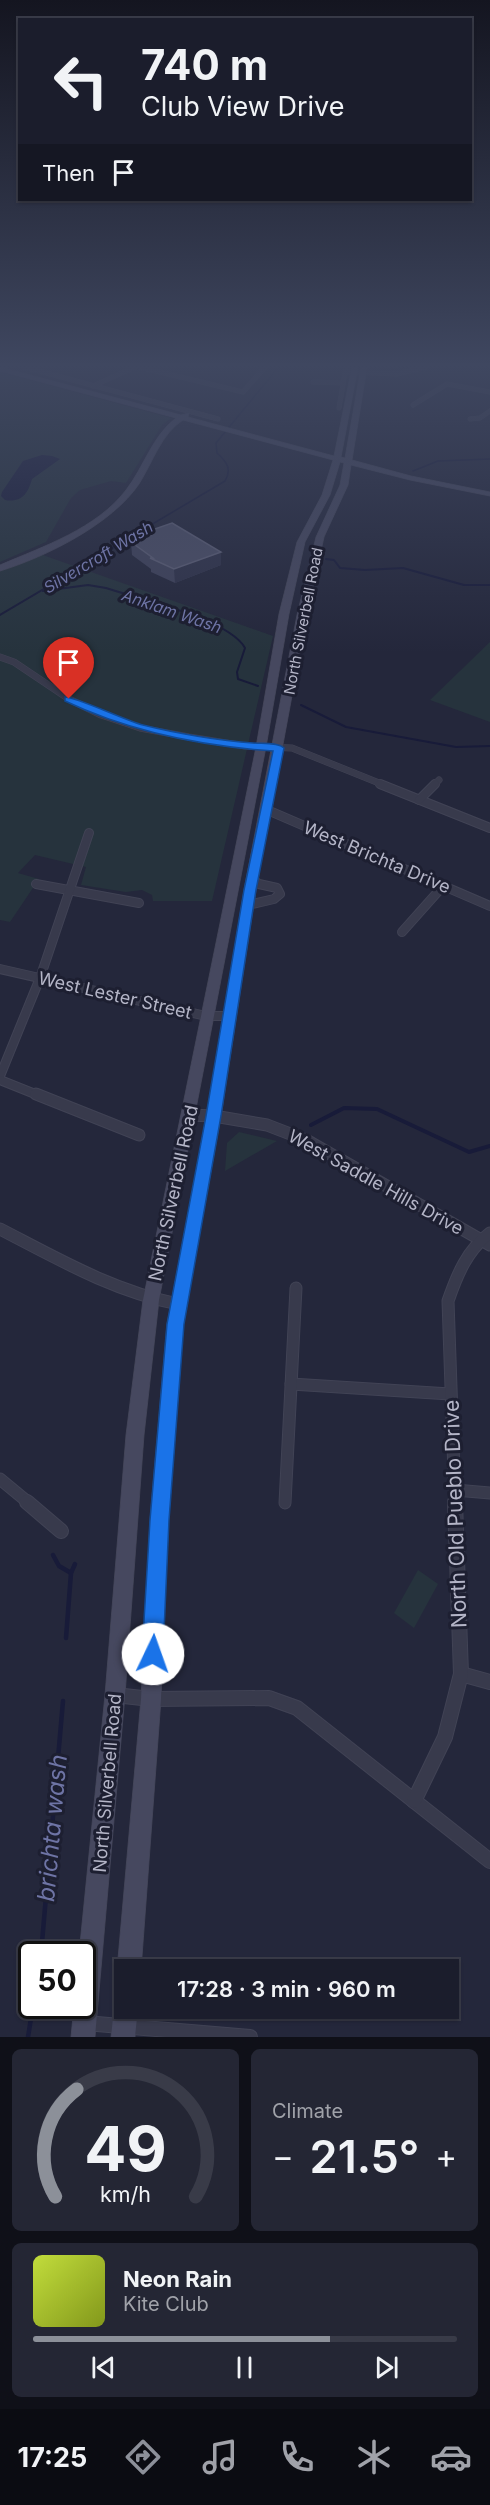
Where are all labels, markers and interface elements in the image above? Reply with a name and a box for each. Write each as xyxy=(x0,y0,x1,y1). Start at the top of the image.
text: 740 m xyxy=(141,39,268,90)
icon: left xyxy=(42,42,120,120)
text: Club View Drive xyxy=(141,90,344,123)
icon: arrive xyxy=(107,156,140,189)
text: Then xyxy=(42,160,95,186)
water label: Silvercroft Wash xyxy=(40,516,156,598)
street label: North Silverbell Road xyxy=(279,546,327,696)
water label: Anklam Wash xyxy=(119,584,225,637)
pin xyxy=(43,637,94,699)
icon: arrive xyxy=(52,646,85,679)
street label: West Brichta Drive xyxy=(300,817,454,897)
street label: West Lester Street xyxy=(36,967,194,1023)
street label: North Silverbell Road xyxy=(144,1103,202,1283)
street label: West Saddle Hills Drive xyxy=(285,1125,467,1239)
street label: North Old Pueblo Drive xyxy=(439,1399,471,1629)
position arrow xyxy=(121,1622,185,1686)
street label: North Silverbell Road xyxy=(89,1693,125,1873)
water label: brichta wash xyxy=(31,1753,73,1903)
speed limit sign: 50 xyxy=(18,1941,96,2019)
text: 17:28 · 3 min · 960 m xyxy=(177,1976,396,2002)
text: Climate xyxy=(272,2099,343,2123)
text: 49 xyxy=(84,2111,167,2186)
text: 21.5° xyxy=(310,2129,419,2184)
text: − xyxy=(272,2136,294,2176)
text: + xyxy=(435,2136,457,2176)
text: km/h xyxy=(100,2181,151,2207)
text: Neon Rain xyxy=(123,2266,232,2292)
text: Kite Club xyxy=(123,2292,209,2316)
icon: previous xyxy=(87,2351,120,2384)
icon: pause xyxy=(228,2351,261,2384)
icon: next xyxy=(370,2351,403,2384)
icon: directions xyxy=(122,2436,164,2478)
icon: music xyxy=(199,2436,241,2478)
icon: phone xyxy=(276,2436,318,2478)
icon: climate xyxy=(353,2436,395,2478)
icon: car xyxy=(430,2436,472,2478)
text: 17:25 xyxy=(18,2441,87,2474)

